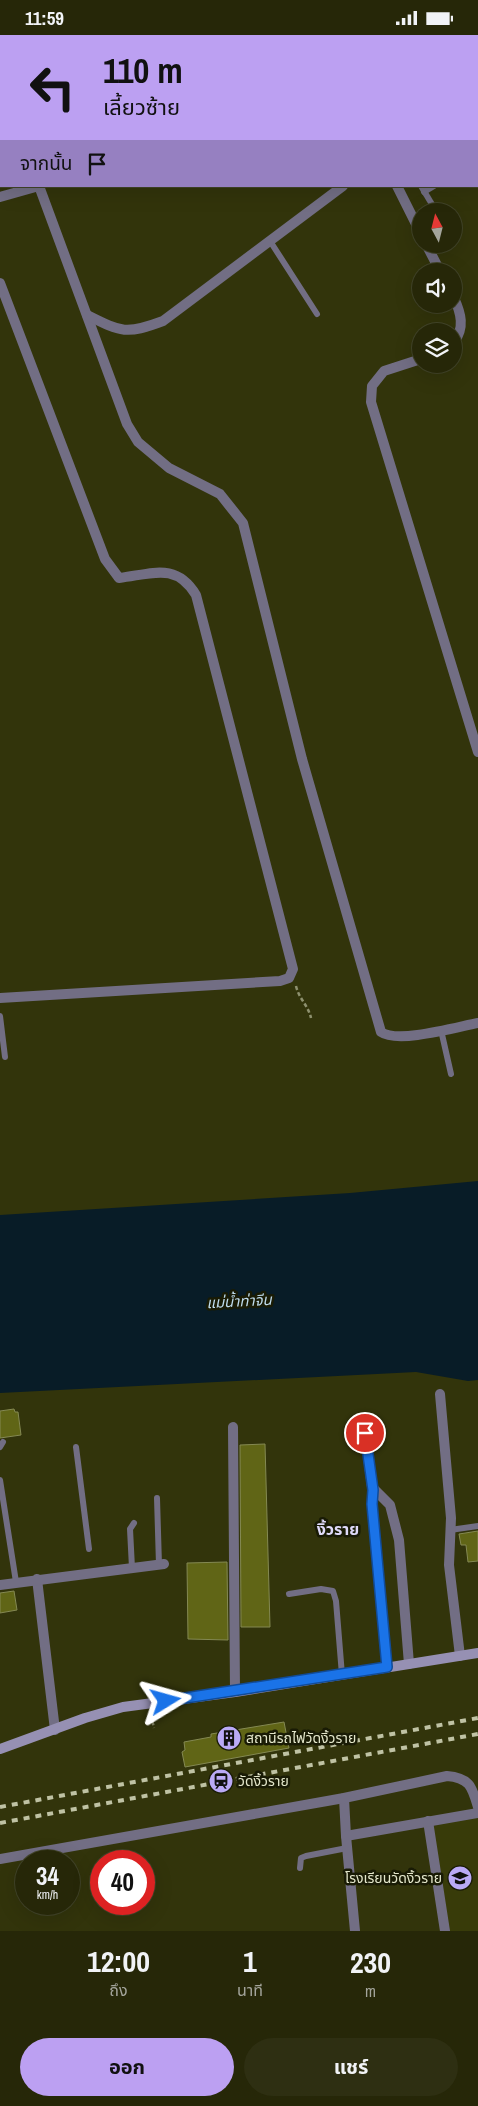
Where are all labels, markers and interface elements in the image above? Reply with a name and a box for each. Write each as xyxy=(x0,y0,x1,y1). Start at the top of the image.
text: 11:59 xyxy=(25,5,64,31)
text: 110 m xyxy=(103,47,183,94)
icon: left xyxy=(20,55,85,120)
text: เลี้ยวซ้าย xyxy=(103,92,180,122)
text: จากนั้น xyxy=(20,150,73,176)
icon: arrive xyxy=(83,150,111,178)
north arrow xyxy=(412,203,462,253)
map controls xyxy=(412,203,462,373)
button: sound xyxy=(412,263,462,313)
button: layers xyxy=(412,323,462,373)
water label: แม่น้ำท่าจีน xyxy=(206,1289,273,1313)
pin xyxy=(344,1412,386,1454)
icon: arrive xyxy=(351,1419,379,1447)
district label: งิ้วราย xyxy=(317,1518,359,1540)
position arrow xyxy=(139,1674,191,1726)
building icon: สถานีรถไฟวัดงิ้วราย xyxy=(216,1725,242,1751)
place label: สถานีรถไฟวัดงิ้วราย xyxy=(246,1729,356,1747)
station icon: วัดงิ้วราย xyxy=(208,1768,234,1794)
place label: วัดงิ้วราย xyxy=(238,1772,289,1790)
speed limit sign: 40 xyxy=(90,1850,155,1915)
text: 34 xyxy=(36,1859,59,1893)
school or university icon: โรงเรียนวัดงิ้วราย xyxy=(447,1865,473,1891)
place label: โรงเรียนวัดงิ้วราย xyxy=(345,1869,442,1887)
text: km/h xyxy=(37,1887,58,1903)
text: 12:00 xyxy=(87,1941,150,1981)
text: 1 xyxy=(243,1941,257,1981)
text: 230 xyxy=(350,1942,391,1982)
text: ถึง xyxy=(109,1979,128,2001)
text: นาที xyxy=(237,1979,263,2001)
text: m xyxy=(365,1980,376,2002)
button: ออก xyxy=(20,2038,234,2096)
button: แชร์ xyxy=(244,2038,458,2096)

